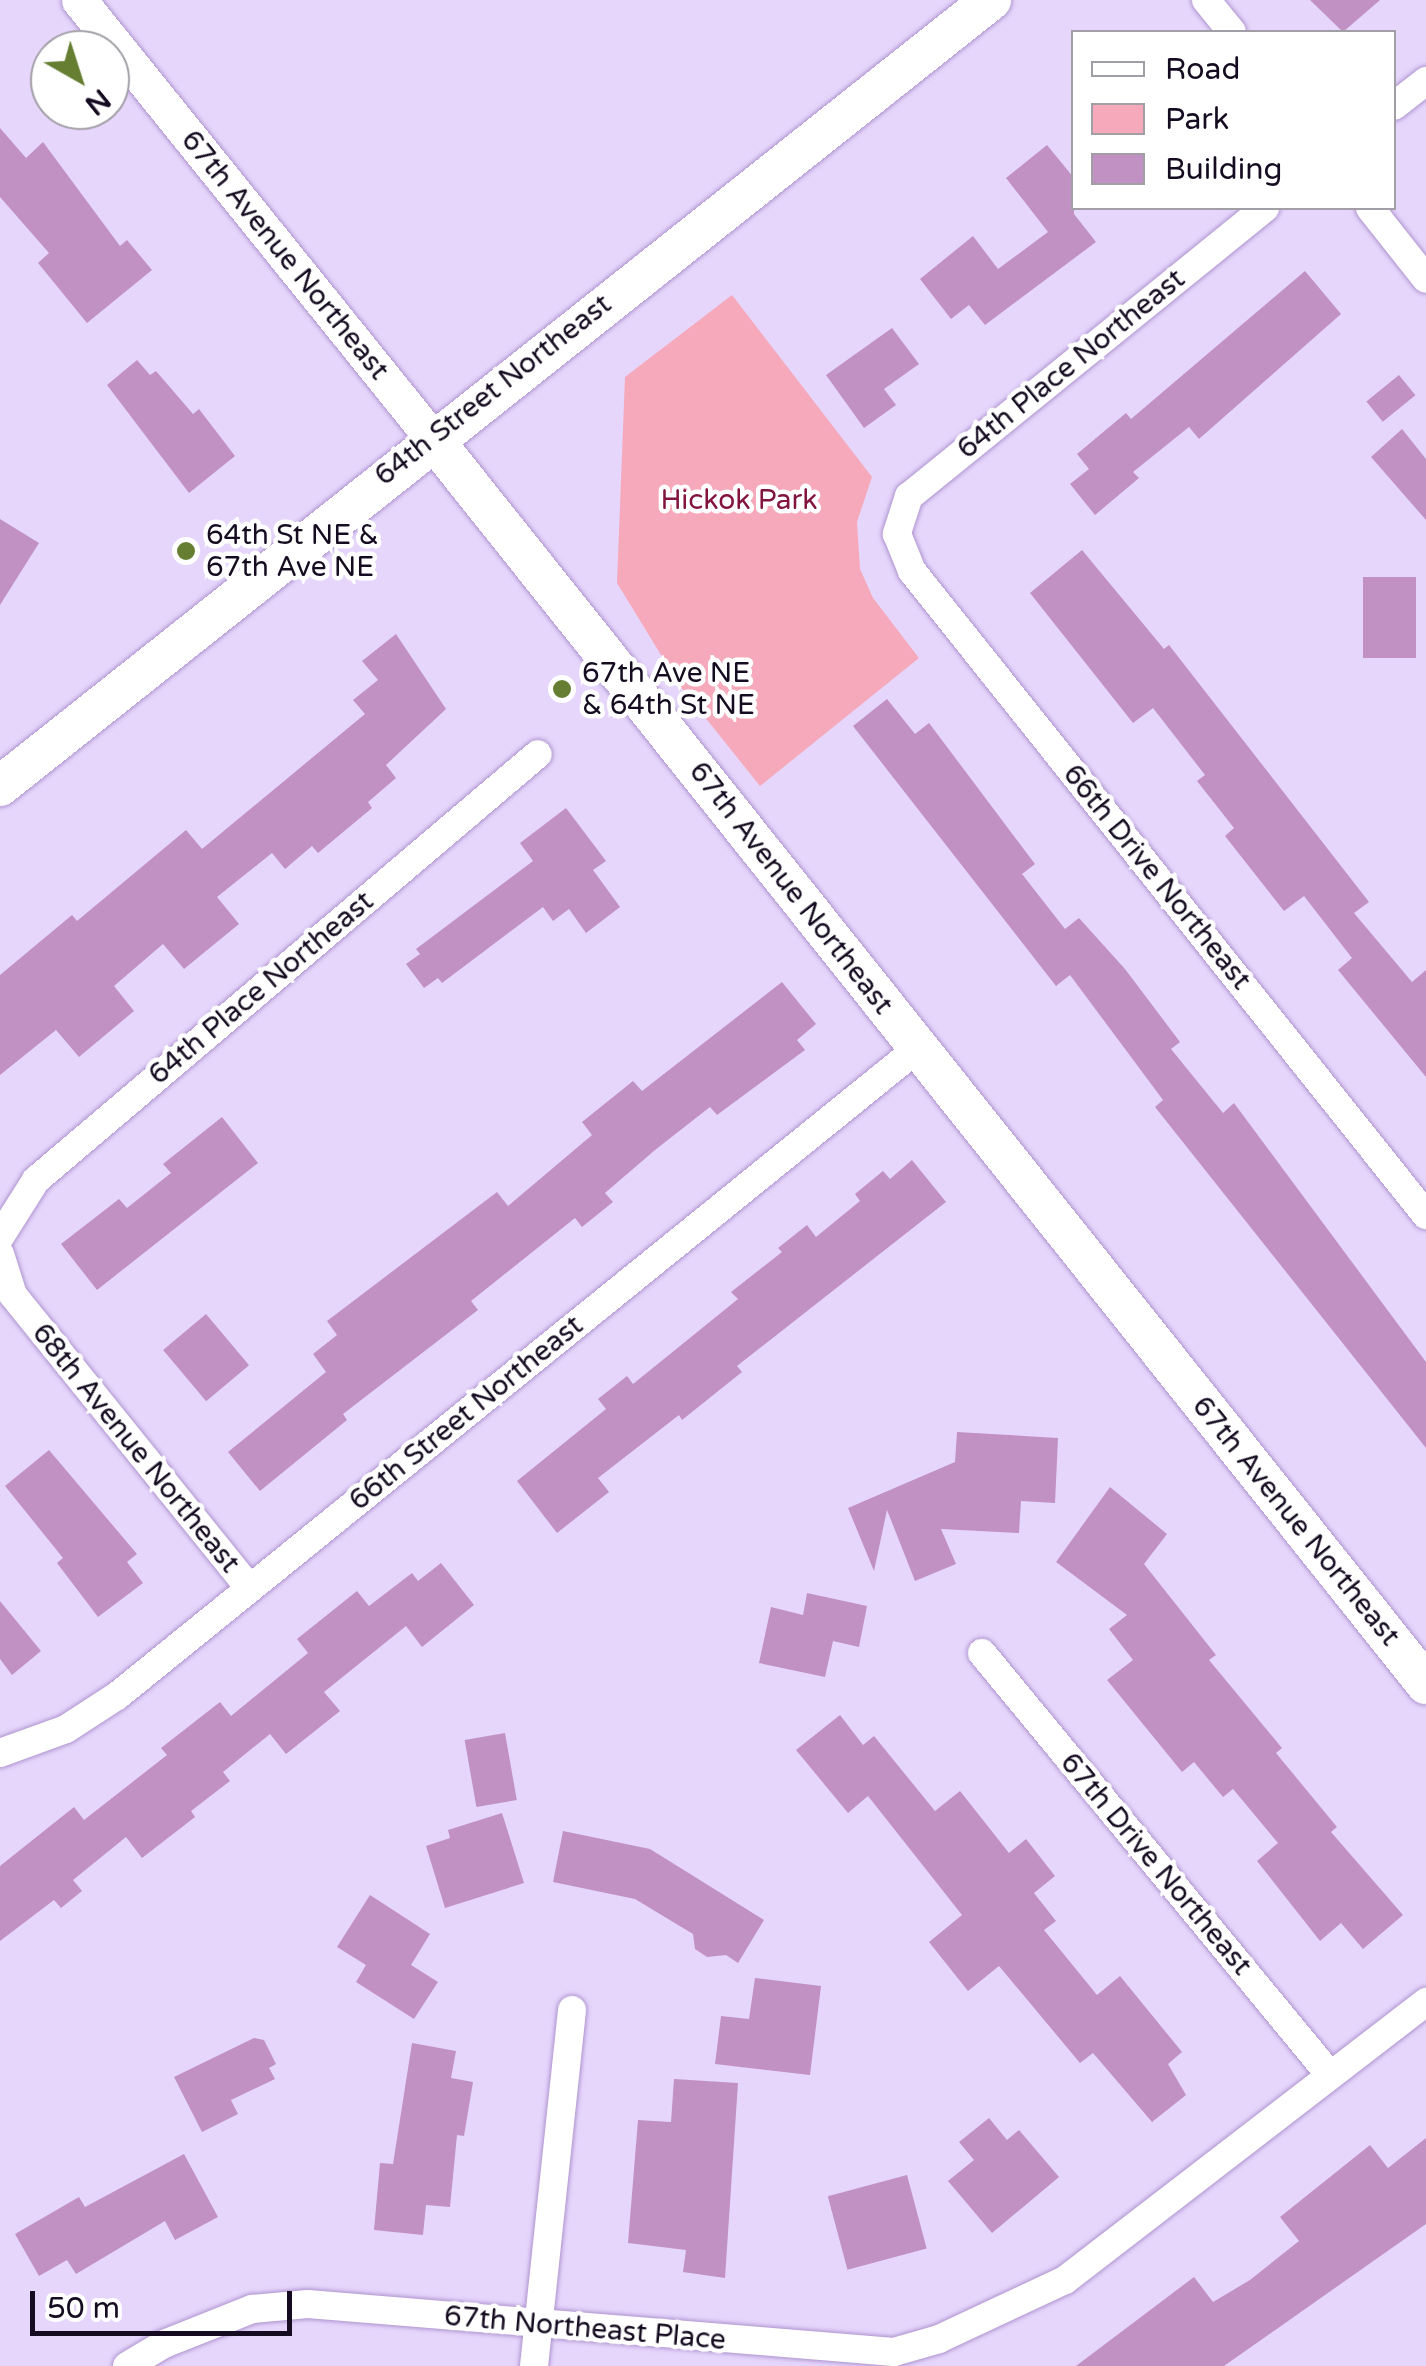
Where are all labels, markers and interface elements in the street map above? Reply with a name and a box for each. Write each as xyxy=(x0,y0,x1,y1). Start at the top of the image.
north arrow xyxy=(30,30,130,130)
legend xyxy=(1071,30,1396,210)
text: Road xyxy=(1165,51,1240,88)
text: N xyxy=(78,81,117,122)
text: Park xyxy=(1165,101,1229,138)
street label: 67th Avenue Northeast xyxy=(174,124,396,386)
text: Building xyxy=(1165,151,1282,188)
street label: 64th Place Northeast xyxy=(951,262,1191,466)
street label: 64th Street Northeast xyxy=(368,287,618,493)
park label: Hickok Park xyxy=(660,483,818,517)
place label: 64th St NE & 67th Ave NE xyxy=(206,518,379,584)
marker: 64th St NE & 67th Ave NE xyxy=(175,540,197,562)
place label: 67th Ave NE & 64th St NE xyxy=(582,656,755,722)
marker: 67th Ave NE & 64th St NE xyxy=(551,678,573,700)
street label: 67th Avenue Northeast xyxy=(682,755,900,1021)
street label: 66th Drive Northeast xyxy=(1056,758,1258,996)
street label: 64th Place Northeast xyxy=(142,884,380,1092)
street label: 66th Street Northeast xyxy=(342,1308,590,1518)
street label: 68th Avenue Northeast xyxy=(25,1317,247,1579)
street label: 67th Avenue Northeast xyxy=(1185,1390,1407,1652)
street label: 67th Drive Northeast xyxy=(1053,1746,1259,1982)
scale bar xyxy=(35,2271,298,2333)
text: 50 m xyxy=(47,2290,120,2327)
street label: 67th Northeast Place xyxy=(443,2299,727,2357)

